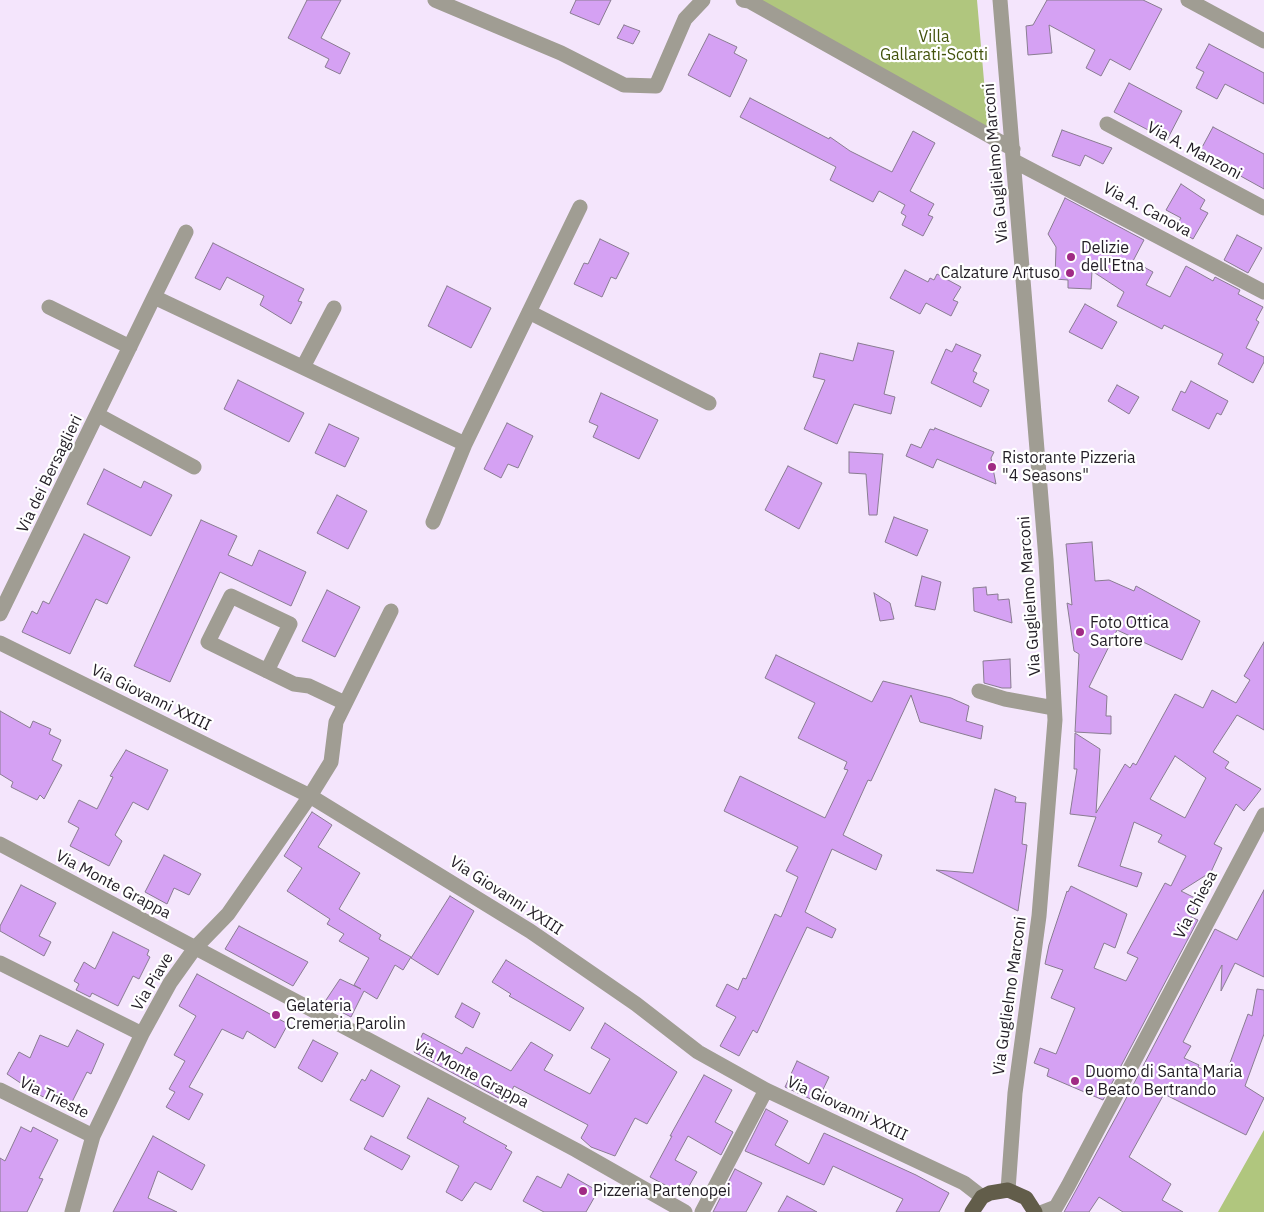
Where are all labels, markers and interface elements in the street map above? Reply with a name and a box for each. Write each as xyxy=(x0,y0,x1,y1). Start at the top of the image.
park label: Villa Gallarati-Scotti xyxy=(880,27,988,65)
street label: Via Guglielmo Marconi xyxy=(979,82,1013,244)
street label: Via A. Manzoni xyxy=(1143,118,1245,184)
street label: Via A. Canova xyxy=(1100,179,1194,241)
place label: Delizie dell'Etna xyxy=(1081,238,1144,276)
marker: Delizie dell'Etna xyxy=(1065,251,1077,263)
place label: Calzature Artuso xyxy=(940,263,1060,283)
marker: Calzature Artuso xyxy=(1064,267,1076,279)
street label: Via dei Bersaglieri xyxy=(13,412,87,536)
place label: Ristorante Pizzeria "4 Seasons" xyxy=(1002,448,1136,486)
marker: Ristorante Pizzeria "4 Seasons" xyxy=(986,461,998,473)
street label: Via Guglielmo Marconi xyxy=(1015,515,1045,677)
place label: Foto Ottica Sartore xyxy=(1090,613,1169,651)
marker: Foto Ottica Sartore xyxy=(1074,626,1086,638)
street label: Via Giovanni XXIII xyxy=(88,661,214,735)
street label: Via Monte Grappa xyxy=(52,847,174,923)
street label: Via Giovanni XXIII xyxy=(446,852,566,940)
street label: Via Chiesa xyxy=(1170,868,1222,942)
street label: Via Guglielmo Marconi xyxy=(989,915,1031,1077)
street label: Via Piave xyxy=(128,949,178,1015)
place label: Gelateria Cremeria Parolin xyxy=(286,996,406,1034)
marker: Gelateria Cremeria Parolin xyxy=(270,1009,282,1021)
street label: Via Monte Grappa xyxy=(410,1036,532,1112)
place label: Duomo di Santa Maria e Beato Bertrando xyxy=(1085,1062,1242,1100)
street label: Via Trieste xyxy=(16,1073,92,1123)
street label: Via Giovanni XXIII xyxy=(784,1073,910,1145)
marker: Duomo di Santa Maria e Beato Bertrando xyxy=(1069,1075,1081,1087)
place label: Pizzeria Partenopei xyxy=(593,1181,731,1201)
marker: Pizzeria Partenopei xyxy=(577,1185,589,1197)

